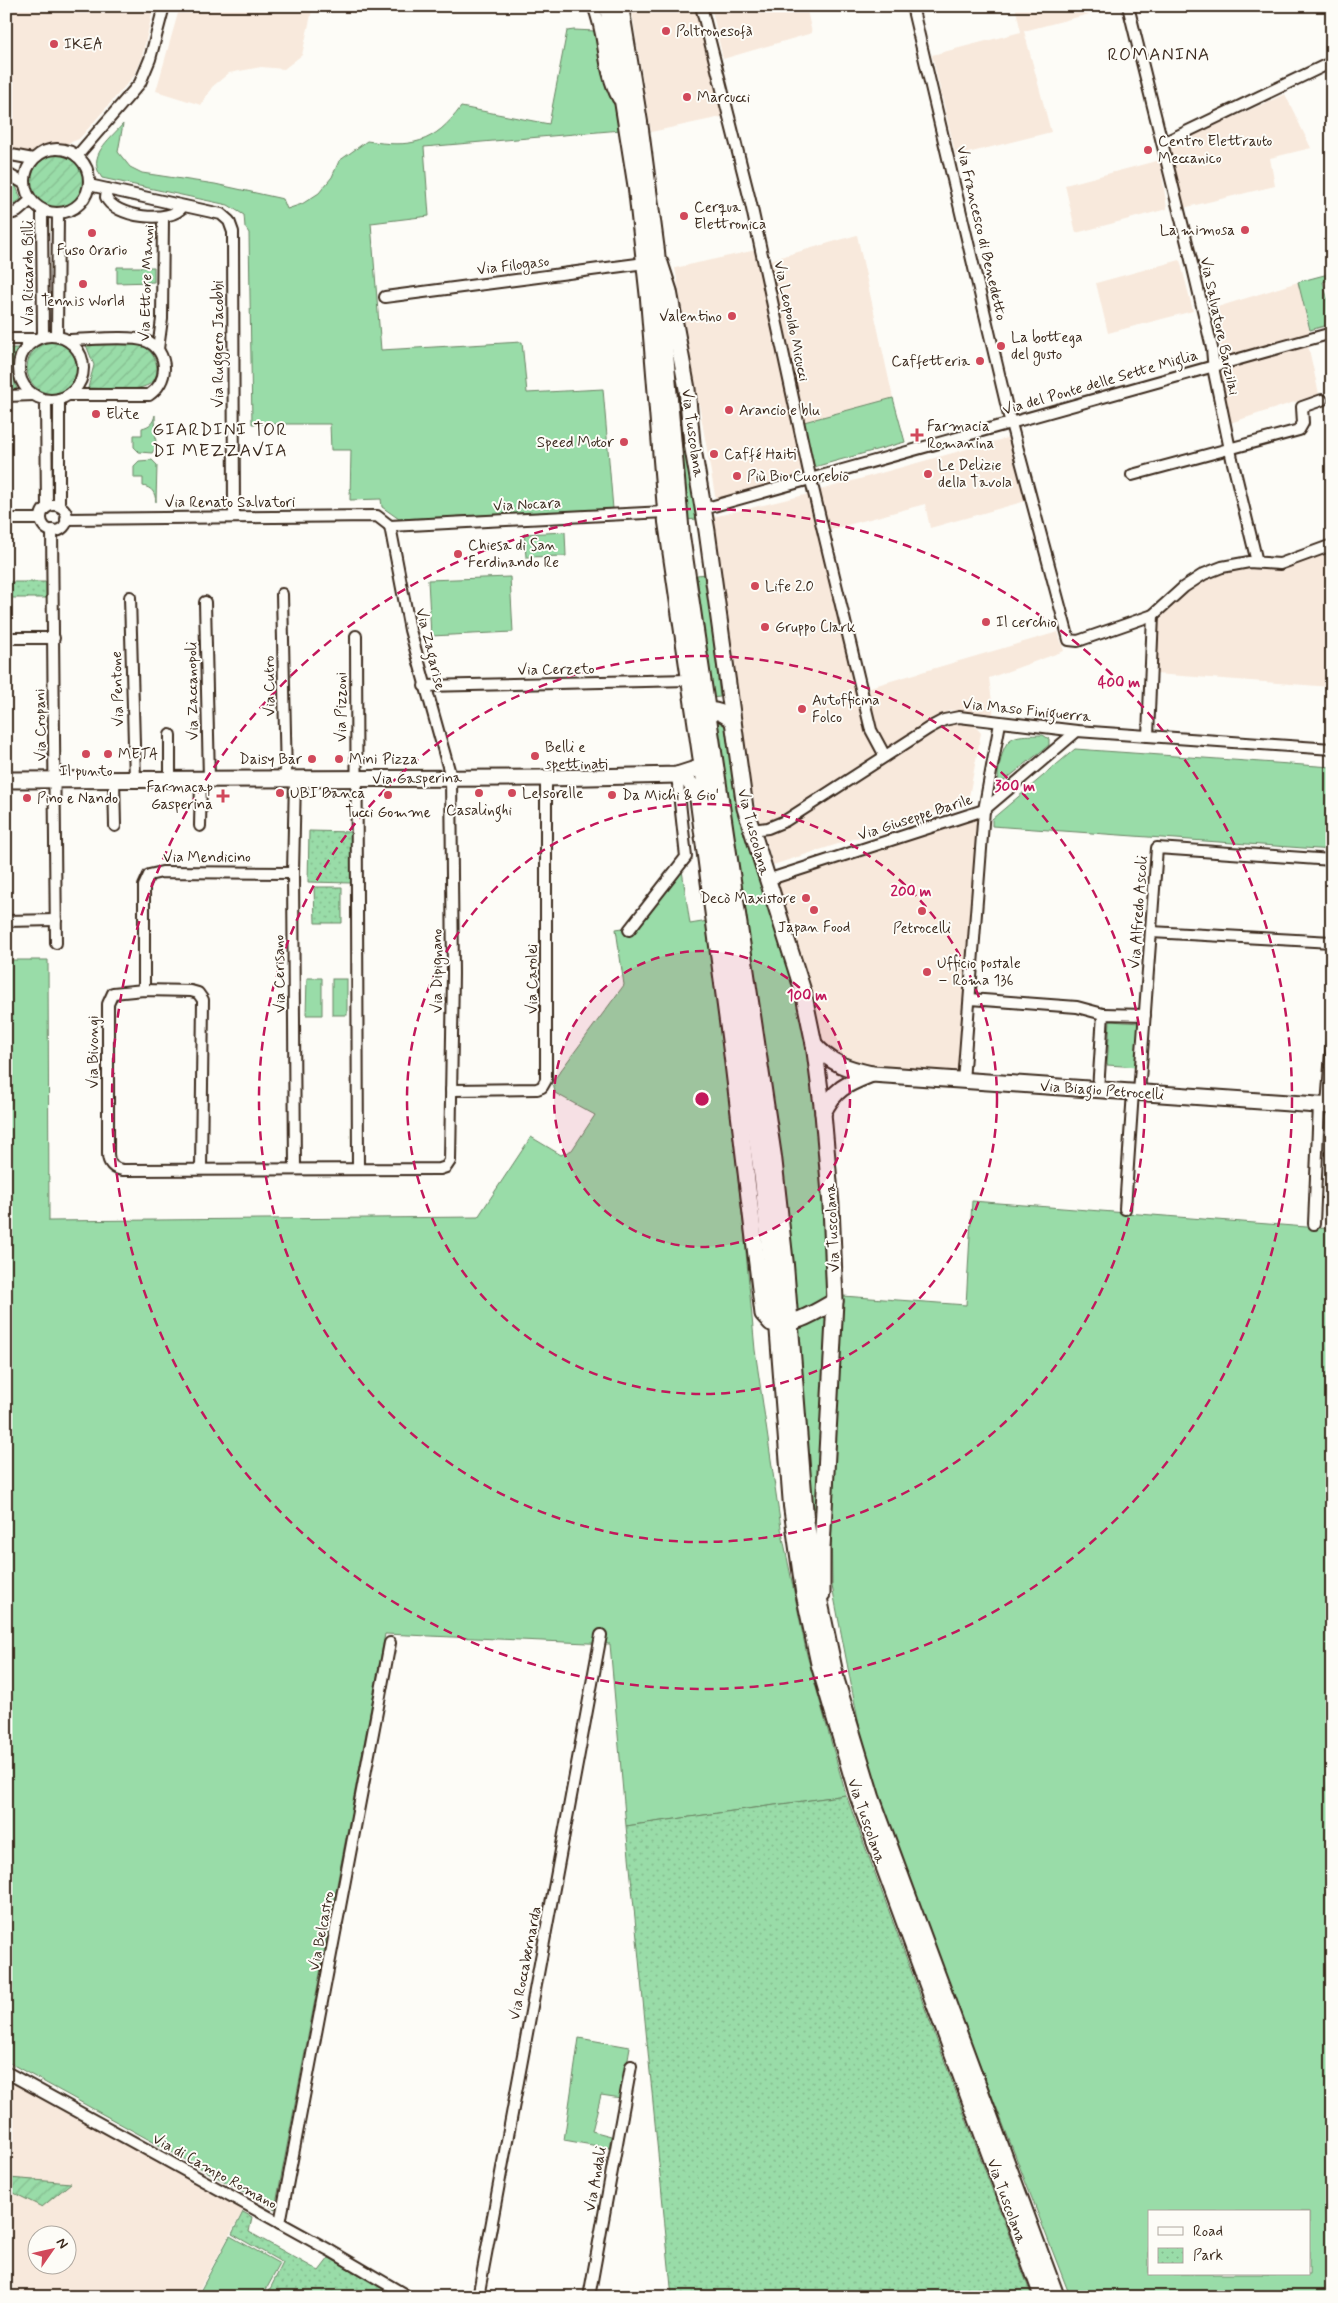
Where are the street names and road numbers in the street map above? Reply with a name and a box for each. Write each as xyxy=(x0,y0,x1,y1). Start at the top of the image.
street label: Via Francesco di Benedetto xyxy=(951,144,1011,323)
street label: Via Riccardo Billi xyxy=(19,220,39,326)
street label: Via Ettore Manni xyxy=(135,224,159,342)
street label: Via Filogaso xyxy=(476,252,551,281)
street label: Via Salvatore Barzilai xyxy=(1195,255,1243,397)
street label: Via Leopoldo Micucci xyxy=(768,259,814,383)
street label: Via Ruggero Jacobbi xyxy=(209,280,230,408)
street label: Via del Ponte delle Sette Miglia xyxy=(1000,345,1201,421)
street label: Via Tuscolana xyxy=(676,388,708,479)
street label: Via Renato Salvatori xyxy=(165,493,295,513)
street label: Via Nocara xyxy=(492,493,562,517)
street label: Via Zagarise xyxy=(409,606,450,693)
street label: Via Zaccanopoli xyxy=(182,641,204,741)
street label: Via Pentone xyxy=(107,651,129,727)
street label: Via Cutro xyxy=(259,655,281,717)
street label: Via Cerzeto xyxy=(517,659,595,681)
street label: Via Pizzoni xyxy=(332,672,352,742)
street label: Via Cropani xyxy=(30,688,52,762)
street label: Via Maso Finiguerra xyxy=(962,694,1093,729)
street label: Via Gasperina xyxy=(372,768,463,790)
street label: Via Tuscolana xyxy=(732,787,774,879)
street label: Via Giuseppe Barile xyxy=(855,790,975,846)
street label: Via Mendicino xyxy=(163,848,251,868)
street label: Via Alfredo Ascoli xyxy=(1125,855,1153,969)
street label: Via Dipignano xyxy=(428,929,449,1013)
street label: Via Cerisano xyxy=(269,934,291,1013)
street label: Via Carolei xyxy=(523,944,543,1014)
street label: Via Bivongi xyxy=(84,1016,104,1088)
street label: Via Biagio Petrocelli xyxy=(1039,1077,1165,1106)
street label: Via Tuscolana xyxy=(821,1182,845,1273)
street label: Via Tuscolana xyxy=(842,1776,890,1867)
street label: Via Belcastro xyxy=(304,1890,339,1973)
street label: Via Roccabernarda xyxy=(505,1905,547,2022)
street label: Via di Campo Romano xyxy=(149,2129,280,2214)
street label: Via Andali xyxy=(580,2145,612,2213)
street label: Via Tuscolana xyxy=(981,2156,1031,2247)

